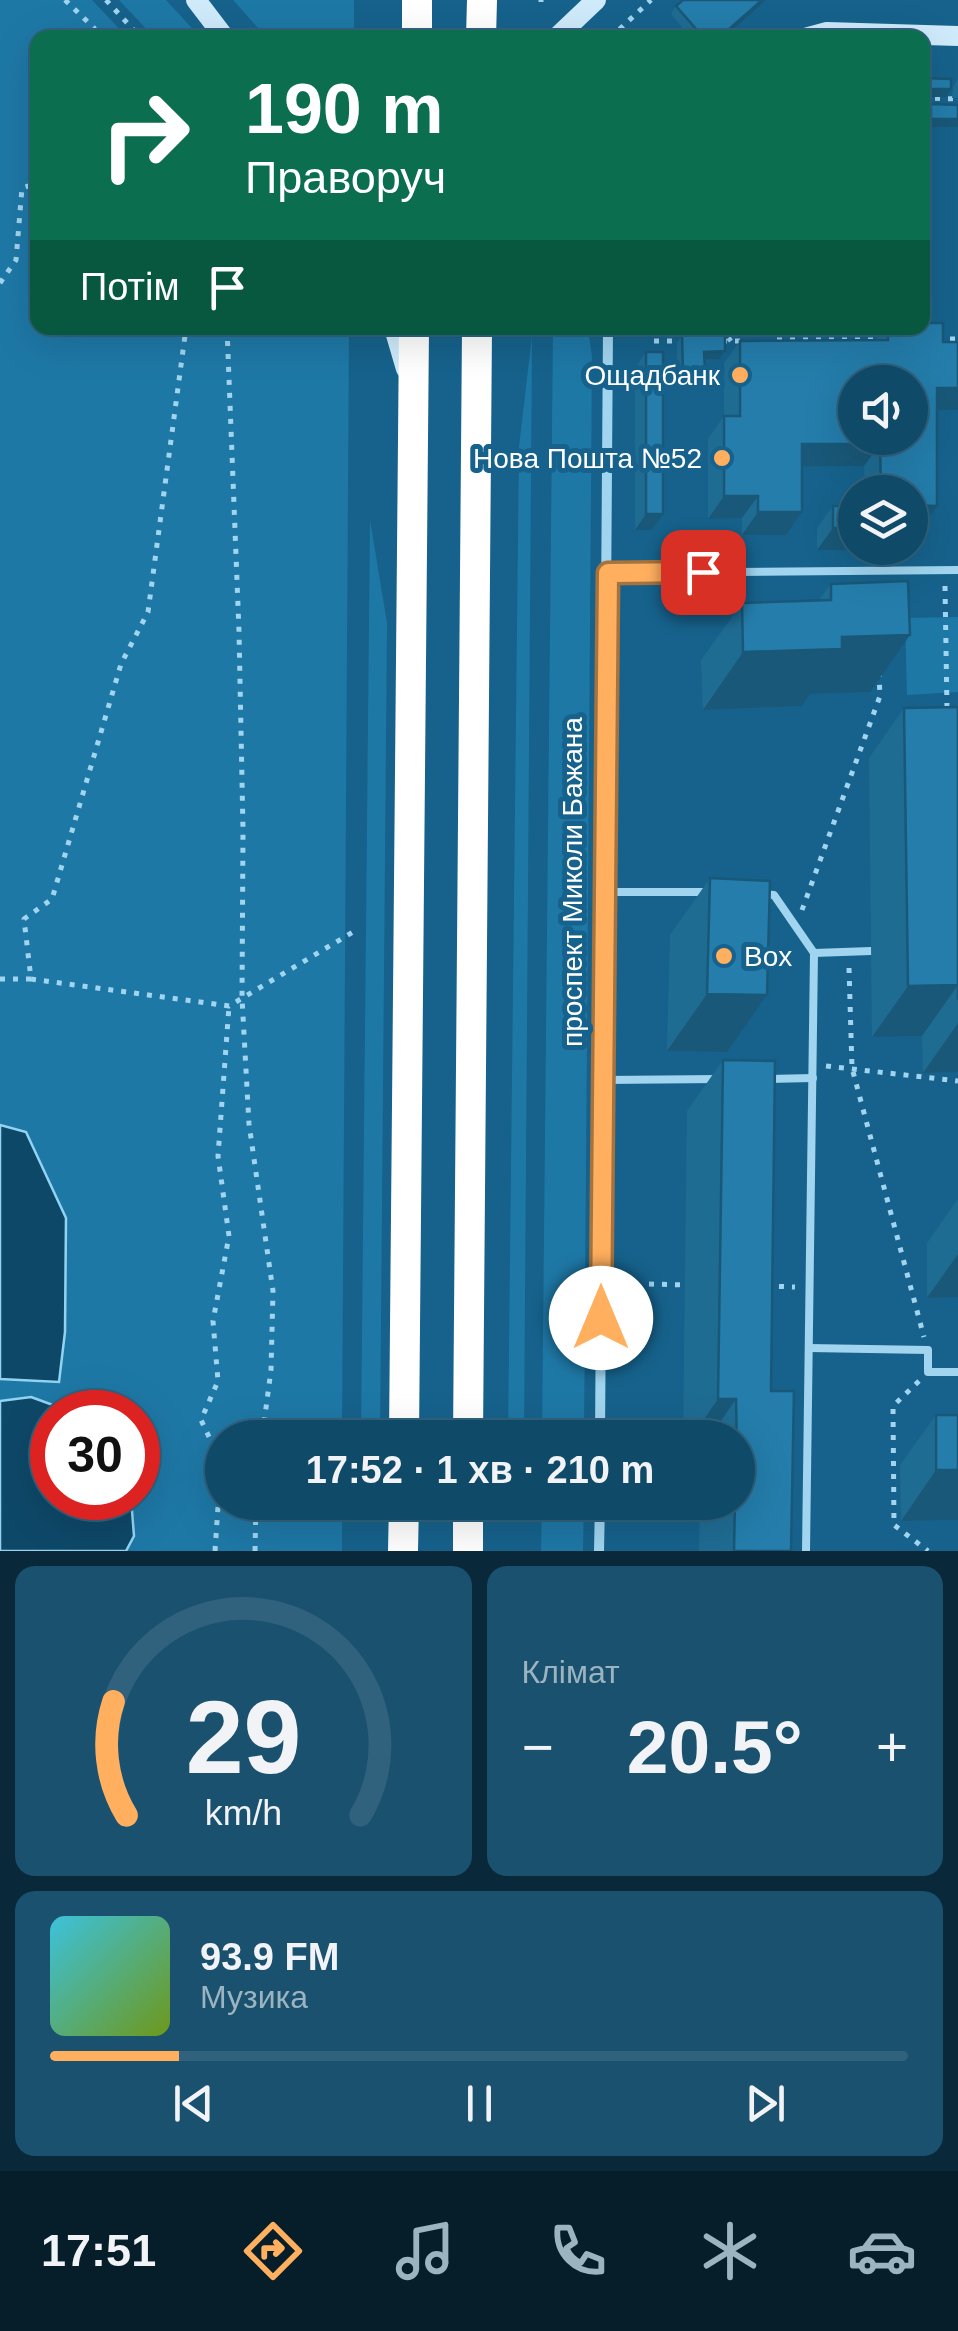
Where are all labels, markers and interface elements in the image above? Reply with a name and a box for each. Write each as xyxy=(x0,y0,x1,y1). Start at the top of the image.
icon: right xyxy=(80,70,210,200)
text: 190 m xyxy=(245,70,443,148)
text: Праворуч xyxy=(245,152,446,203)
icon: arrive xyxy=(200,260,255,315)
text: Потім xyxy=(80,266,180,308)
place label: Ощадбанк xyxy=(585,360,721,391)
marker: Ощадбанк xyxy=(729,364,751,386)
map controls xyxy=(838,365,928,565)
button: sound xyxy=(838,365,928,455)
place label: Нова Пошта №52 xyxy=(473,443,702,474)
marker: Нова Пошта №52 xyxy=(711,447,733,469)
button: layers xyxy=(838,475,928,565)
pin xyxy=(661,530,746,615)
icon: arrive xyxy=(676,545,731,600)
street label: проспект Миколи Бажана xyxy=(557,717,588,1047)
place label: Box xyxy=(744,941,792,972)
marker: Box xyxy=(713,945,735,967)
position arrow xyxy=(549,1266,653,1370)
speed limit sign: 30 xyxy=(30,1390,160,1520)
text: 17:52 · 1 хв · 210 m xyxy=(306,1449,654,1491)
text: Клімат xyxy=(522,1654,620,1690)
text: 29 xyxy=(185,1679,301,1795)
text: 20.5° xyxy=(627,1705,803,1789)
text: − xyxy=(522,1716,554,1778)
text: + xyxy=(876,1716,908,1778)
text: km/h xyxy=(205,1793,282,1833)
text: 93.9 FM xyxy=(200,1936,339,1978)
text: Музика xyxy=(200,1979,308,2015)
icon: previous xyxy=(166,2076,221,2131)
icon: pause xyxy=(452,2076,507,2131)
icon: next xyxy=(738,2076,793,2131)
icon: directions xyxy=(238,2216,308,2286)
icon: music xyxy=(390,2216,460,2286)
icon: phone xyxy=(543,2216,613,2286)
icon: climate xyxy=(695,2216,765,2286)
icon: car xyxy=(847,2216,917,2286)
text: 17:51 xyxy=(41,2225,156,2276)

